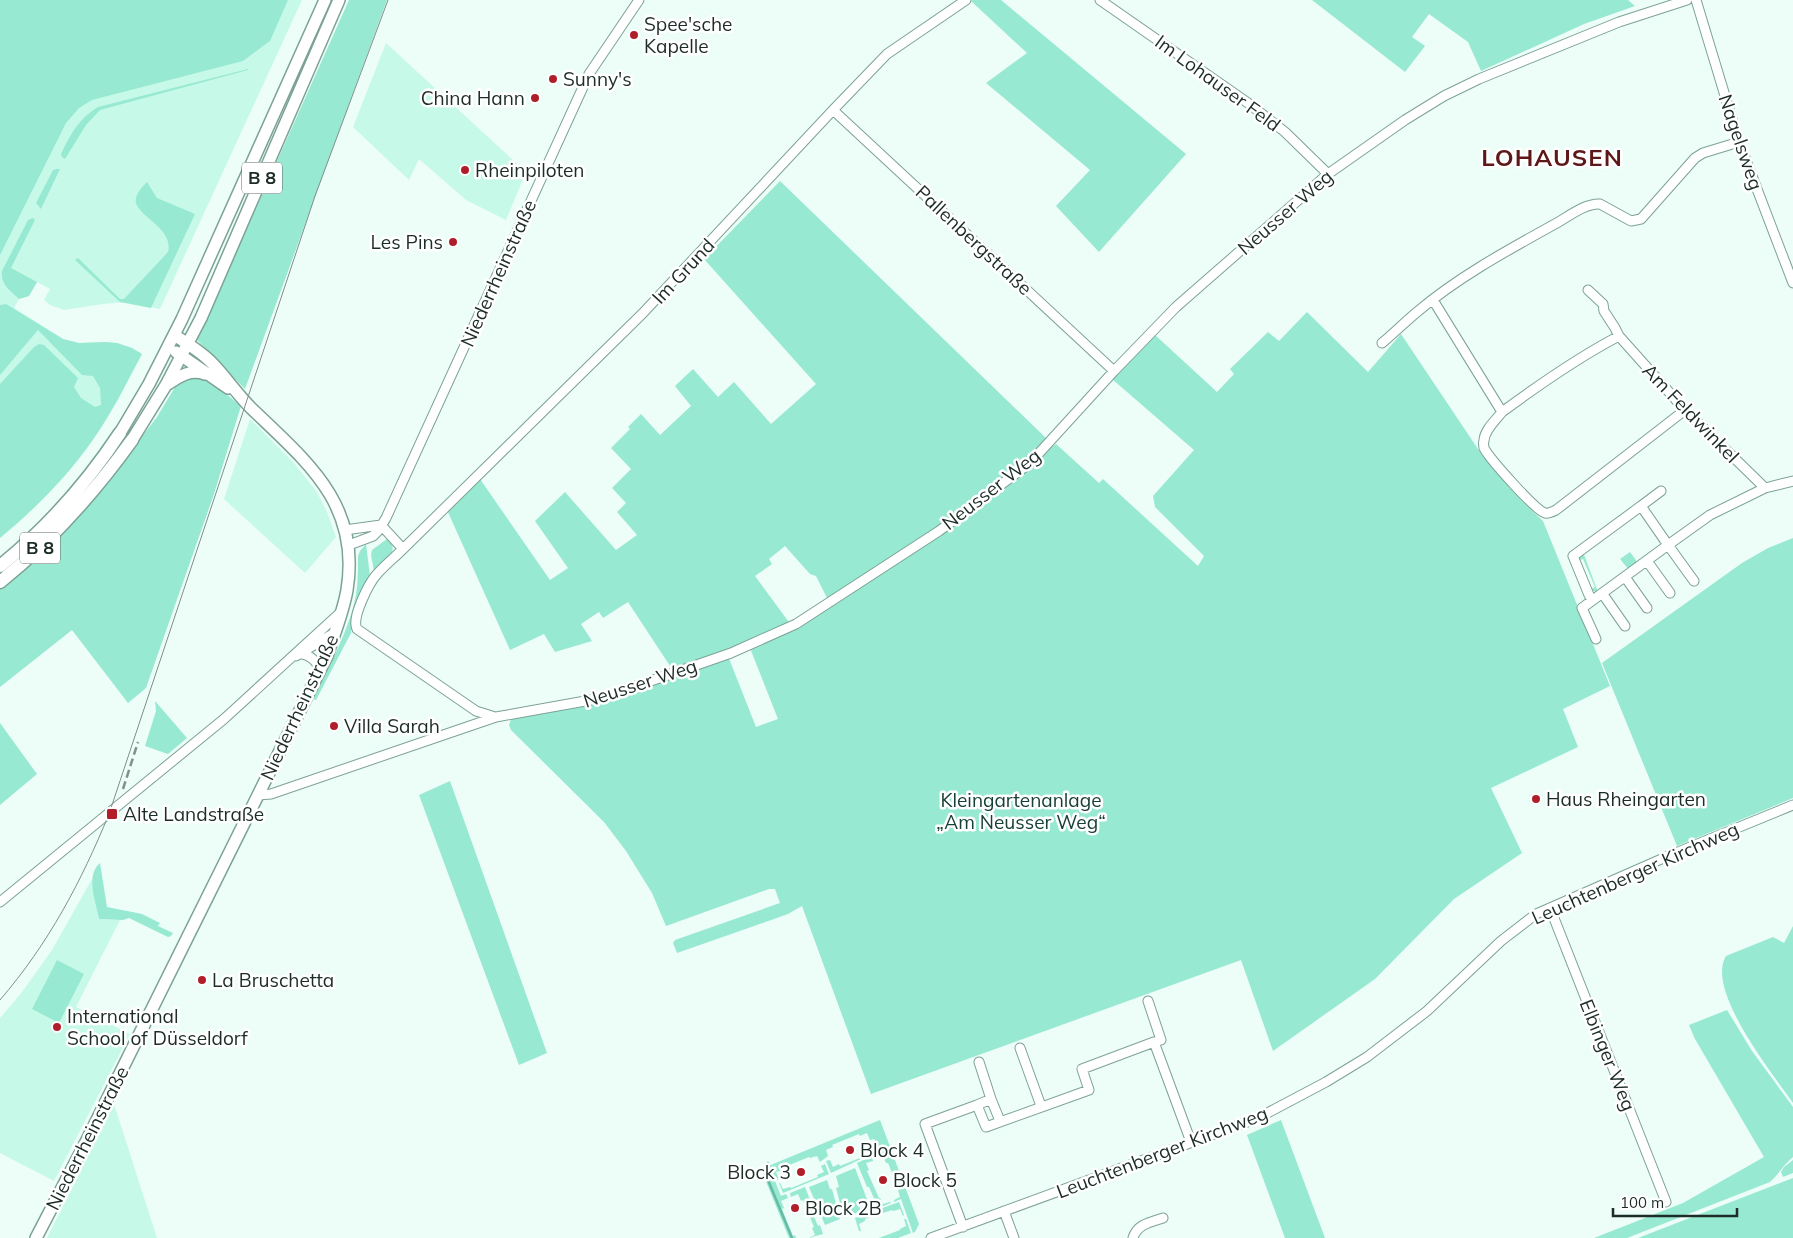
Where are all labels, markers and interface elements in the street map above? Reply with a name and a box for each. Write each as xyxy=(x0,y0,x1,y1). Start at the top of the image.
place label: Spee'sche Kapelle xyxy=(644,12,732,58)
marker: Spee'sche Kapelle xyxy=(628,29,640,41)
street label: Im Lohauser Feld xyxy=(1151,29,1285,137)
place label: Sunny's xyxy=(563,67,632,91)
marker: Sunny's xyxy=(547,73,559,85)
place label: China Hann xyxy=(421,86,525,110)
street label: Nagelsweg xyxy=(1713,91,1769,193)
marker: China Hann xyxy=(529,92,541,104)
district label: LOHAUSEN xyxy=(1481,142,1623,172)
place label: Rheinpiloten xyxy=(475,158,585,182)
road number: B 8 xyxy=(242,162,282,194)
marker: Rheinpiloten xyxy=(459,164,471,176)
street label: Neusser Weg xyxy=(1232,164,1338,260)
street label: Pallenbergstraße xyxy=(911,180,1037,300)
street label: Niederrheinstraße xyxy=(455,196,541,350)
place label: Les Pins xyxy=(371,230,443,254)
street label: Im Grund xyxy=(647,233,719,309)
marker: Les Pins xyxy=(447,236,459,248)
street label: Am Feldwinkel xyxy=(1638,358,1744,468)
street label: Neusser Weg xyxy=(937,443,1045,535)
road number: B 8 xyxy=(20,532,60,564)
street label: Niederrheinstraße xyxy=(255,630,343,784)
street label: Neusser Weg xyxy=(580,653,700,713)
place label: Villa Sarah xyxy=(344,714,440,738)
marker: Villa Sarah xyxy=(328,720,340,732)
place label: Haus Rheingarten xyxy=(1546,787,1706,811)
park label: Kleingartenanlage „Am Neusser Weg“ xyxy=(936,788,1106,834)
marker: Haus Rheingarten xyxy=(1530,793,1542,805)
place label: Alte Landstraße xyxy=(123,802,264,826)
marker: Alte Landstraße xyxy=(105,807,119,821)
street label: Leuchtenberger Kirchweg xyxy=(1528,816,1742,930)
place label: La Bruschetta xyxy=(212,968,334,992)
marker: La Bruschetta xyxy=(196,974,208,986)
street label: Elbinger Weg xyxy=(1575,996,1641,1114)
place label: International School of Düsseldorf xyxy=(67,1004,248,1050)
marker: International School of Düsseldorf xyxy=(51,1021,63,1033)
street label: Niederrheinstraße xyxy=(40,1062,134,1214)
street label: Leuchtenberger Kirchweg xyxy=(1053,1101,1271,1203)
place label: Block 4 xyxy=(860,1138,924,1162)
marker: Block 4 xyxy=(844,1144,856,1156)
place label: Block 3 xyxy=(727,1160,791,1184)
marker: Block 3 xyxy=(795,1166,807,1178)
place label: Block 5 xyxy=(893,1168,957,1192)
marker: Block 5 xyxy=(877,1174,889,1186)
scale bar xyxy=(1613,1186,1737,1218)
text: 100 m xyxy=(1620,1193,1664,1212)
place label: Block 2B xyxy=(805,1196,882,1220)
marker: Block 2B xyxy=(789,1202,801,1214)

